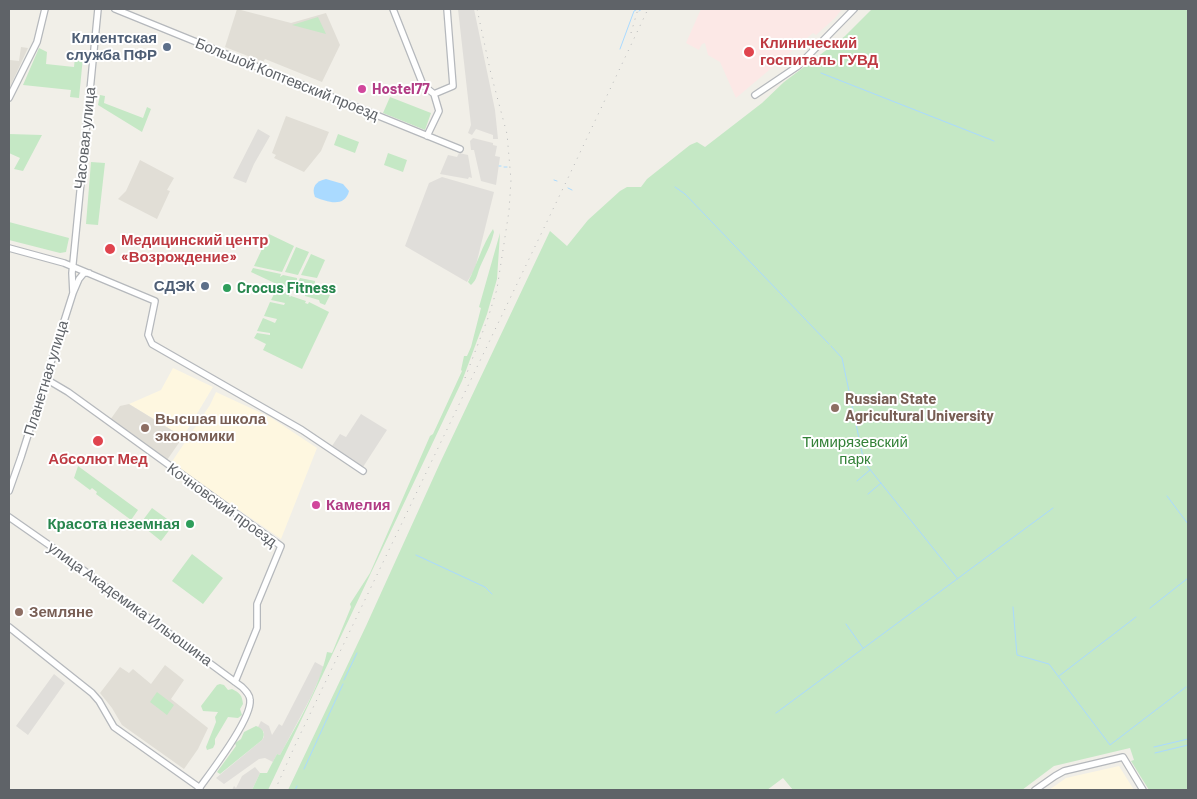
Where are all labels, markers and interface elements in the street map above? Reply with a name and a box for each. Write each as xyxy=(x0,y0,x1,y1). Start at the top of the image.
place label: Клиентская служба ПФР xyxy=(66,29,157,64)
street label: Большой Коптевский проезд xyxy=(193,34,381,124)
place label: Клинический госпиталь ГУВД xyxy=(760,34,878,69)
marker: Клиентская служба ПФР xyxy=(161,41,173,53)
marker: Клинический госпиталь ГУВД xyxy=(742,45,756,59)
place label: Hostel77 xyxy=(372,80,430,98)
marker: Hostel77 xyxy=(356,83,368,95)
street label: Часовая улица xyxy=(71,86,99,190)
place label: Медицинский центр «Возрождение» xyxy=(121,231,269,266)
marker: Медицинский центр «Возрождение» xyxy=(103,242,117,256)
place label: СДЭК xyxy=(154,277,195,295)
place label: Crocus Fitness xyxy=(237,279,336,297)
marker: СДЭК xyxy=(199,280,211,292)
marker: Crocus Fitness xyxy=(221,282,233,294)
street label: Планетная улица xyxy=(20,318,72,438)
place label: Russian State Agricultural University xyxy=(845,390,994,425)
marker: Russian State Agricultural University xyxy=(829,402,841,414)
place label: Высшая школа экономики xyxy=(155,410,266,445)
marker: Высшая школа экономики xyxy=(139,422,151,434)
park label: Тимирязевский парк xyxy=(802,433,908,468)
marker: Абсолют Мед xyxy=(91,434,105,448)
place label: Абсолют Мед xyxy=(48,450,148,468)
street label: Кочновский проезд xyxy=(164,459,280,551)
place label: Камелия xyxy=(326,496,391,514)
marker: Камелия xyxy=(310,499,322,511)
place label: Красота неземная xyxy=(47,515,180,533)
marker: Красота неземная xyxy=(184,518,196,530)
street label: улица Академика Ильюшина xyxy=(44,538,216,670)
place label: Земляне xyxy=(29,603,93,621)
marker: Земляне xyxy=(13,606,25,618)

